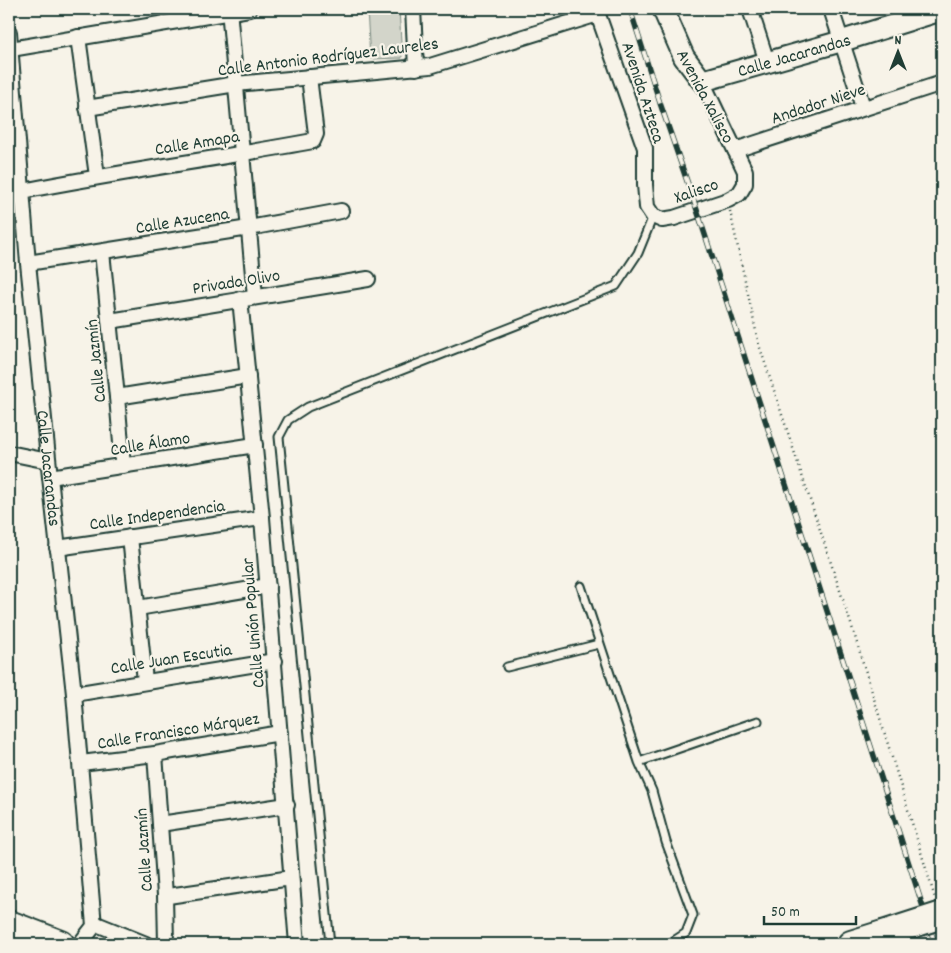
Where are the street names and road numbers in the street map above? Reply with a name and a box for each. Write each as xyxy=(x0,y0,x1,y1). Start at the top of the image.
street label: Calle Jacarandas xyxy=(735,29,854,85)
street label: Calle Antonio Rodríguez Laureles xyxy=(217,33,440,84)
street label: Avenida Azteca xyxy=(614,39,670,147)
street label: Avenida Xalisco xyxy=(669,46,739,149)
street label: Andador Nieve xyxy=(768,78,869,132)
street label: Calle Amapa xyxy=(153,125,242,163)
street label: Xalisco xyxy=(671,173,722,212)
street label: Calle Azucena xyxy=(134,203,231,242)
street label: Privada Olivo xyxy=(191,264,282,303)
street label: Calle Jazmín xyxy=(81,318,114,404)
street label: Calle Jacarandas xyxy=(28,409,65,528)
street label: Calle Álamo xyxy=(109,427,192,464)
street label: Calle Independencia xyxy=(88,495,227,538)
street label: Calle Unión Popular xyxy=(236,556,273,689)
street label: Calle Juan Escutia xyxy=(109,638,234,682)
street label: Calle Francisco Márquez xyxy=(96,707,261,758)
street label: Calle Jazmín xyxy=(130,807,161,892)

